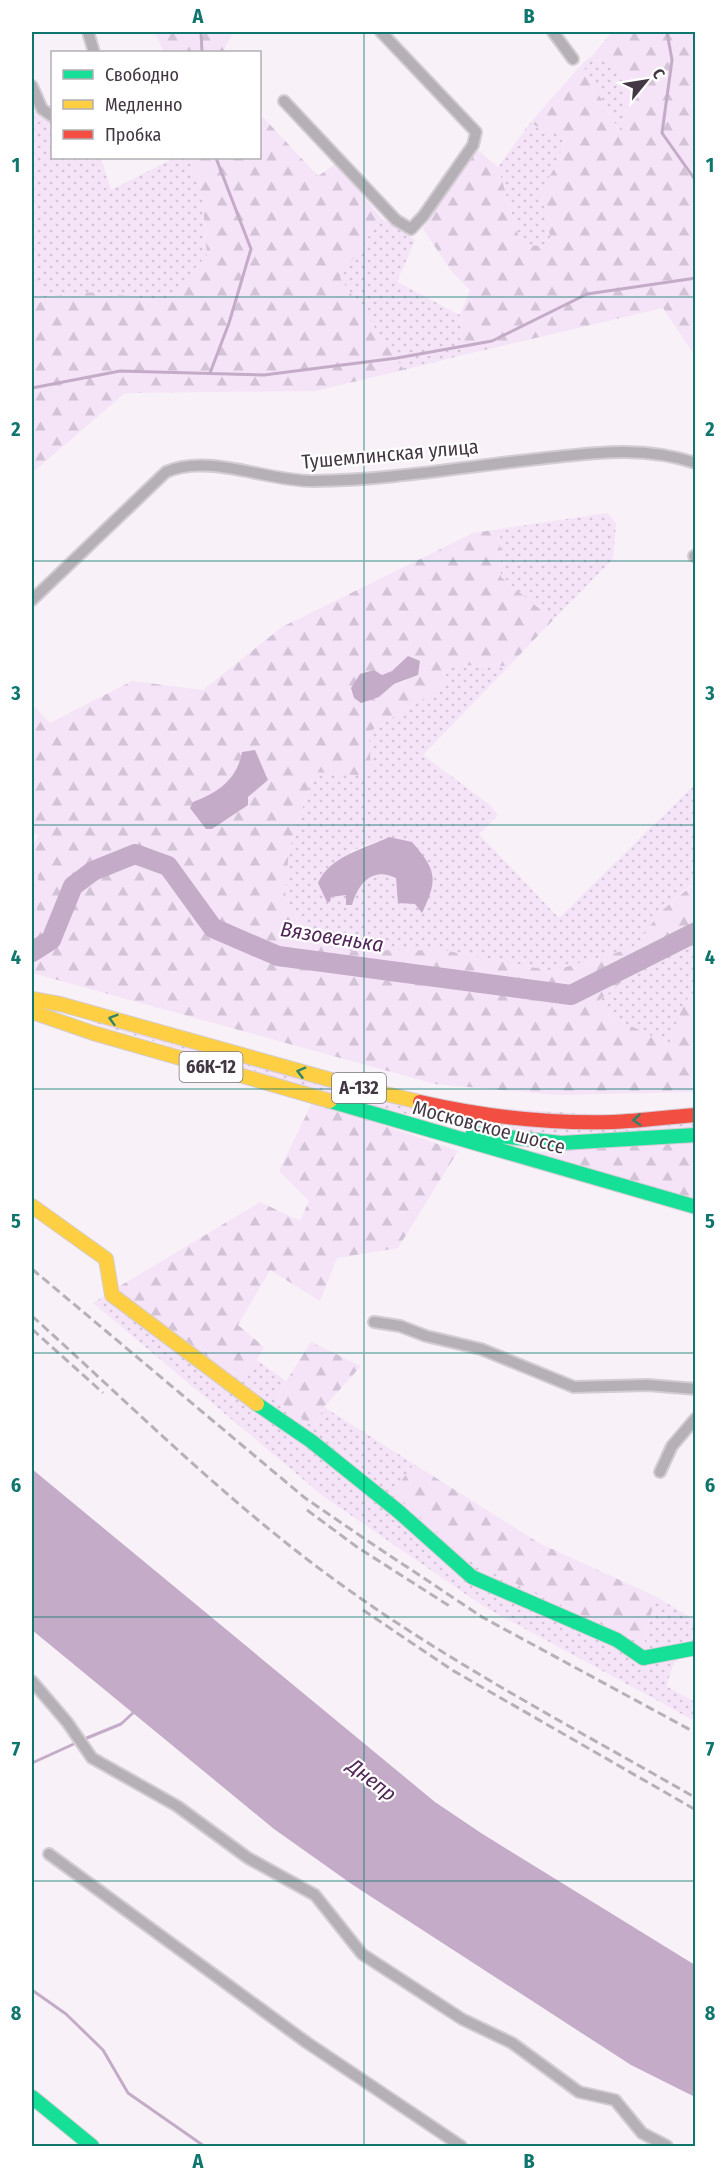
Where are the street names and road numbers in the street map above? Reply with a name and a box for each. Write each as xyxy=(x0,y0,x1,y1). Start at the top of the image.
street label: Тушемлинская улица xyxy=(301,434,479,474)
road number: 66К-12 xyxy=(180,1052,242,1082)
road number: А-132 xyxy=(332,1073,386,1103)
street label: Московское шоссе xyxy=(410,1095,568,1159)

